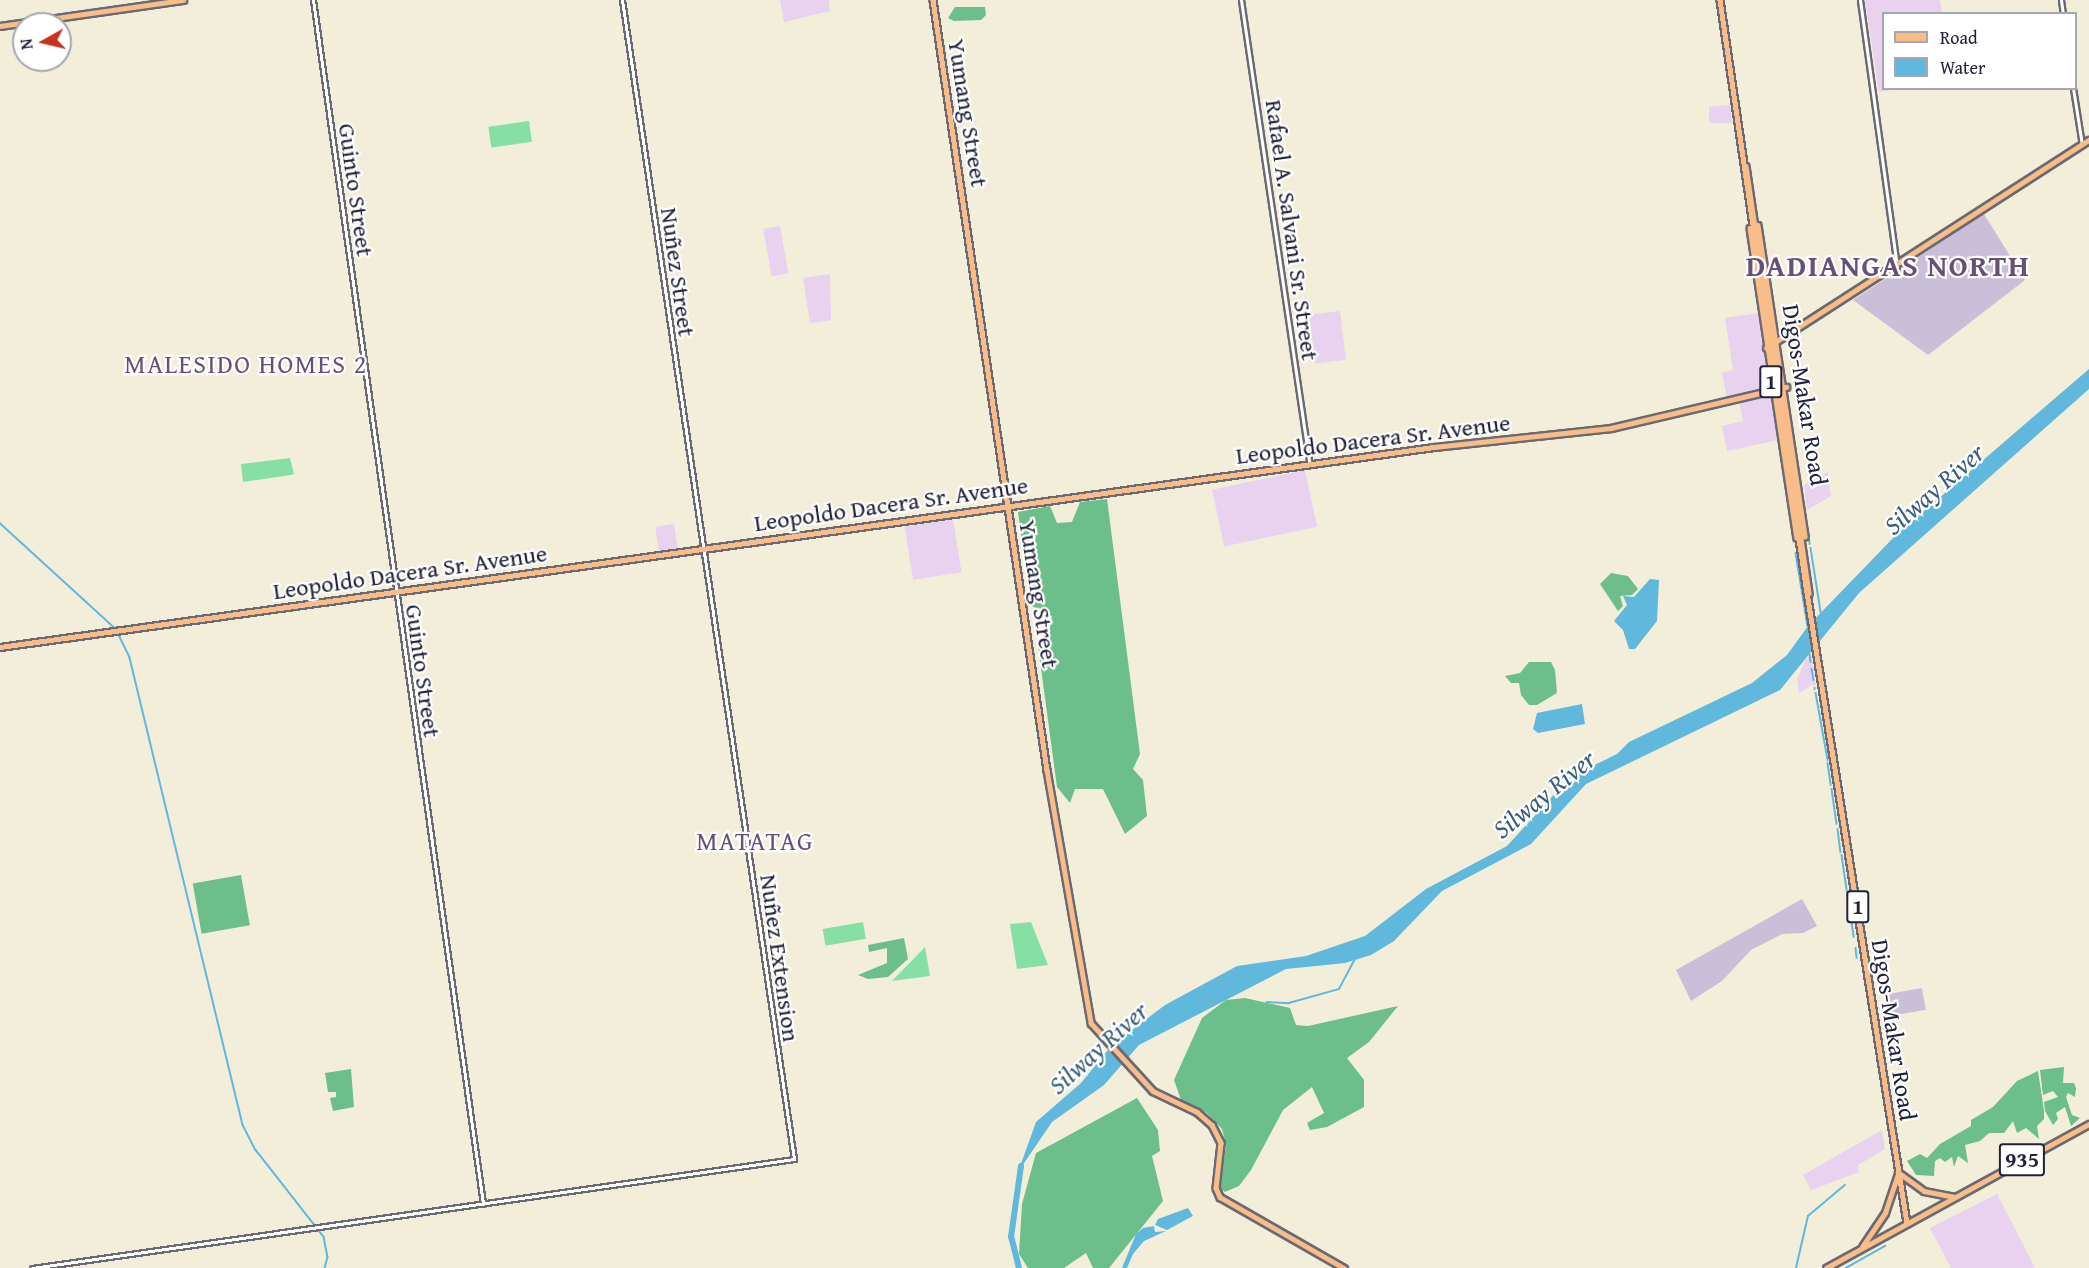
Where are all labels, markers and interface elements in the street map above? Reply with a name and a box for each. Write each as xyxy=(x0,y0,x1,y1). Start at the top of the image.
north arrow xyxy=(12,12,72,72)
legend xyxy=(1882,12,2077,90)
text: Road xyxy=(1940,24,1978,51)
text: N xyxy=(14,37,39,51)
street label: Yumang Street xyxy=(942,37,994,189)
text: Water xyxy=(1940,54,1985,81)
street label: Rafael A. Salvani Sr. Street xyxy=(1259,98,1325,362)
street label: Guinto Street xyxy=(332,122,380,258)
street label: Nuñez Street xyxy=(655,206,701,338)
district label: DADIANGAS NORTH xyxy=(1746,247,2030,283)
street label: Digos-Makar Road xyxy=(1776,302,1834,488)
district label: MALESIDO HOMES 2 xyxy=(124,348,368,380)
road number: 1 xyxy=(1759,363,1783,401)
street label: Leopoldo Dacera Sr. Avenue xyxy=(1234,408,1512,470)
water label: Silway River xyxy=(1877,437,1991,541)
street label: Leopoldo Dacera Sr. Avenue xyxy=(752,471,1030,537)
street label: Yumang Street xyxy=(1013,518,1065,670)
street label: Leopoldo Dacera Sr. Avenue xyxy=(271,539,549,605)
street label: Guinto Street xyxy=(399,603,447,739)
water label: Silway River xyxy=(1486,743,1602,845)
district label: MATATAG xyxy=(696,825,814,857)
street label: Nuñez Extension xyxy=(754,872,806,1044)
road number: 1 xyxy=(1846,888,1870,926)
street label: Digos-Makar Road xyxy=(1865,937,1923,1123)
water label: Silway River xyxy=(1042,995,1154,1101)
road number: 935 xyxy=(1998,1141,2046,1179)

